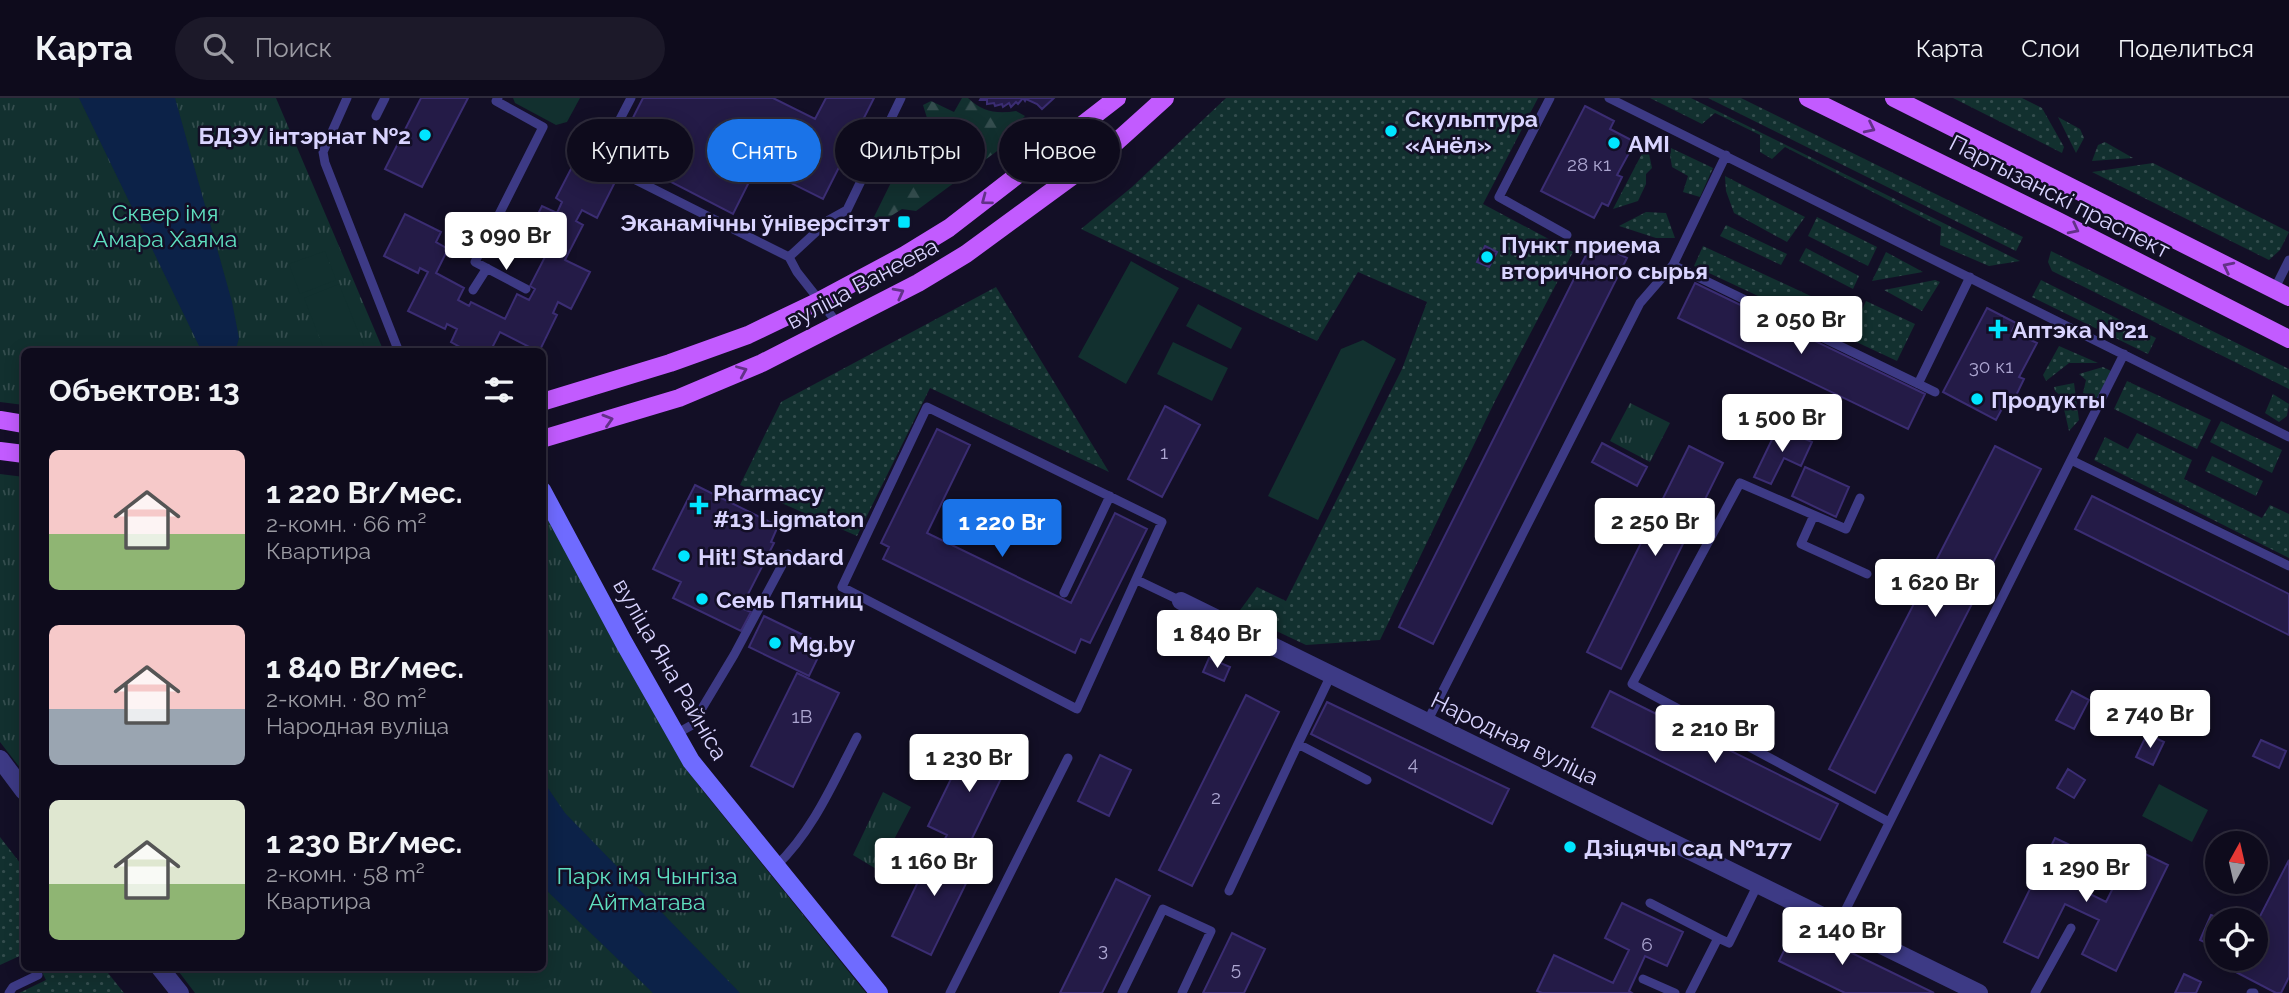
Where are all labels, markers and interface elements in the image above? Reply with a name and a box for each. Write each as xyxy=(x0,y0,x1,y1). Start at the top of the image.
search box xyxy=(175,17,665,80)
text: Карта xyxy=(35,29,133,68)
icon: search xyxy=(199,29,237,67)
text: Поиск xyxy=(255,33,332,63)
text: Карта xyxy=(1916,34,1983,63)
text: Слои xyxy=(2021,34,2080,63)
text: Поделиться xyxy=(2118,34,2254,63)
place label: Скульптура «Анёл» xyxy=(1405,105,1538,158)
chip: Купить xyxy=(567,119,693,182)
chip: Снять xyxy=(707,119,821,182)
chip: Фильтры xyxy=(835,119,985,182)
chip: Новое xyxy=(999,119,1120,182)
one-way arrow xyxy=(1863,120,1875,134)
place label: БДЭУ інтэрнат №2 xyxy=(199,122,411,149)
marker: Скульптура «Анёл» xyxy=(1383,123,1399,139)
marker: БДЭУ інтэрнат №2 xyxy=(417,127,433,143)
street label: Партызанскі праспект xyxy=(1945,129,2175,263)
place label: AMI xyxy=(1628,130,1670,157)
marker: AMI xyxy=(1606,135,1622,151)
house number: 28 к1 xyxy=(1567,153,1611,175)
one-way arrow xyxy=(981,192,993,204)
park label: Сквер імя Амара Хаяма xyxy=(93,199,237,252)
place label: Эканамічны ўніверсітэт xyxy=(620,209,891,236)
pin: 3 090 Br xyxy=(434,212,578,272)
marker: Эканамічны ўніверсітэт xyxy=(896,214,912,230)
text: 3 090 Br xyxy=(461,221,551,248)
one-way arrow xyxy=(2066,221,2079,235)
place label: Пункт приема вторичного сырья xyxy=(1501,231,1708,284)
street label: вуліца Ванеева xyxy=(782,232,942,334)
marker: Пункт приема вторичного сырья xyxy=(1479,249,1495,265)
one-way arrow xyxy=(2223,261,2235,275)
one-way arrow xyxy=(891,287,904,301)
pin: 2 050 Br xyxy=(1729,296,1873,356)
text: 2 050 Br xyxy=(1756,305,1846,332)
place label: Аптэка №21 xyxy=(2012,316,2148,343)
marker: Аптэка №21 xyxy=(1990,321,2006,337)
house number: 30 к1 xyxy=(1969,355,2013,377)
one-way arrow xyxy=(736,366,748,380)
icon: filters xyxy=(480,371,518,409)
text: Объектов: 13 xyxy=(49,373,240,408)
place label: Продукты xyxy=(1991,386,2105,413)
marker: Продукты xyxy=(1969,391,1985,407)
pin: 1 500 Br xyxy=(1710,394,1854,454)
text: 1 500 Br xyxy=(1738,403,1826,430)
one-way arrow xyxy=(602,413,614,428)
house number: 1 xyxy=(1160,441,1168,463)
text: 1 220 Br/мес. xyxy=(266,475,462,510)
icon: home xyxy=(105,478,189,562)
place label: Pharmacy #13 Ligmaton xyxy=(713,479,864,532)
marker: Pharmacy #13 Ligmaton xyxy=(691,497,707,513)
pin: 2 250 Br xyxy=(1583,498,1727,558)
pin: 1 220 Br xyxy=(930,500,1074,559)
text: 2 250 Br xyxy=(1611,507,1699,534)
text: 1 220 Br xyxy=(958,508,1046,535)
text: 2-комн. · 66 m² xyxy=(266,510,426,537)
text: Квартира xyxy=(266,537,371,564)
place label: Hit! Standard xyxy=(698,543,844,570)
marker: Hit! Standard xyxy=(676,548,692,564)
pin: 1 620 Br xyxy=(1863,560,2007,619)
text: 1 620 Br xyxy=(1891,568,1979,595)
street label: вуліца Яна Райніса xyxy=(608,573,734,765)
place label: Семь Пятниц xyxy=(716,586,863,613)
marker: Семь Пятниц xyxy=(694,591,710,607)
pin: 1 840 Br xyxy=(1145,610,1289,670)
text: 1 840 Br xyxy=(1173,619,1261,646)
place label: Mg.by xyxy=(789,630,856,657)
marker: Mg.by xyxy=(767,635,783,651)
text: 1 840 Br/мес. xyxy=(266,650,464,685)
icon: home xyxy=(105,653,189,737)
text: 2-комн. · 80 m² xyxy=(266,685,426,712)
street label: Народная вуліца xyxy=(1427,686,1603,790)
pin: 2 740 Br xyxy=(2078,690,2222,750)
text: 2 740 Br xyxy=(2106,699,2194,726)
house number: 1В xyxy=(792,705,812,727)
pin: 2 210 Br xyxy=(1643,706,1787,765)
text: Народная вуліца xyxy=(266,712,449,739)
text: 2 210 Br xyxy=(1671,714,1759,741)
pin: 1 230 Br xyxy=(897,734,1041,794)
text: 1 230 Br xyxy=(926,743,1012,770)
house number: 4 xyxy=(1408,752,1418,774)
house number: 2 xyxy=(1211,786,1221,808)
text: 1 230 Br/мес. xyxy=(266,825,462,860)
icon: home xyxy=(105,828,189,912)
north arrow xyxy=(2205,831,2268,894)
map controls xyxy=(2205,831,2268,971)
place label: Дзіцячы сад №177 xyxy=(1584,834,1792,861)
pin: 1 160 Br xyxy=(862,838,1006,898)
marker: Дзіцячы сад №177 xyxy=(1562,839,1578,855)
pin: 1 290 Br xyxy=(2014,844,2158,904)
text: 1 160 Br xyxy=(891,847,977,874)
text: 1 290 Br xyxy=(2042,853,2130,880)
text: 2-комн. · 58 m² xyxy=(266,860,425,887)
park label: Парк імя Чынгіза Айтматава xyxy=(556,862,738,915)
text: Квартира xyxy=(266,887,371,914)
pin: 2 140 Br xyxy=(1770,908,1914,967)
button: locate xyxy=(2205,908,2268,971)
text: 2 140 Br xyxy=(1798,916,1886,943)
house number: 6 xyxy=(1641,933,1653,955)
house number: 3 xyxy=(1098,938,1108,960)
house number: 5 xyxy=(1231,957,1241,979)

